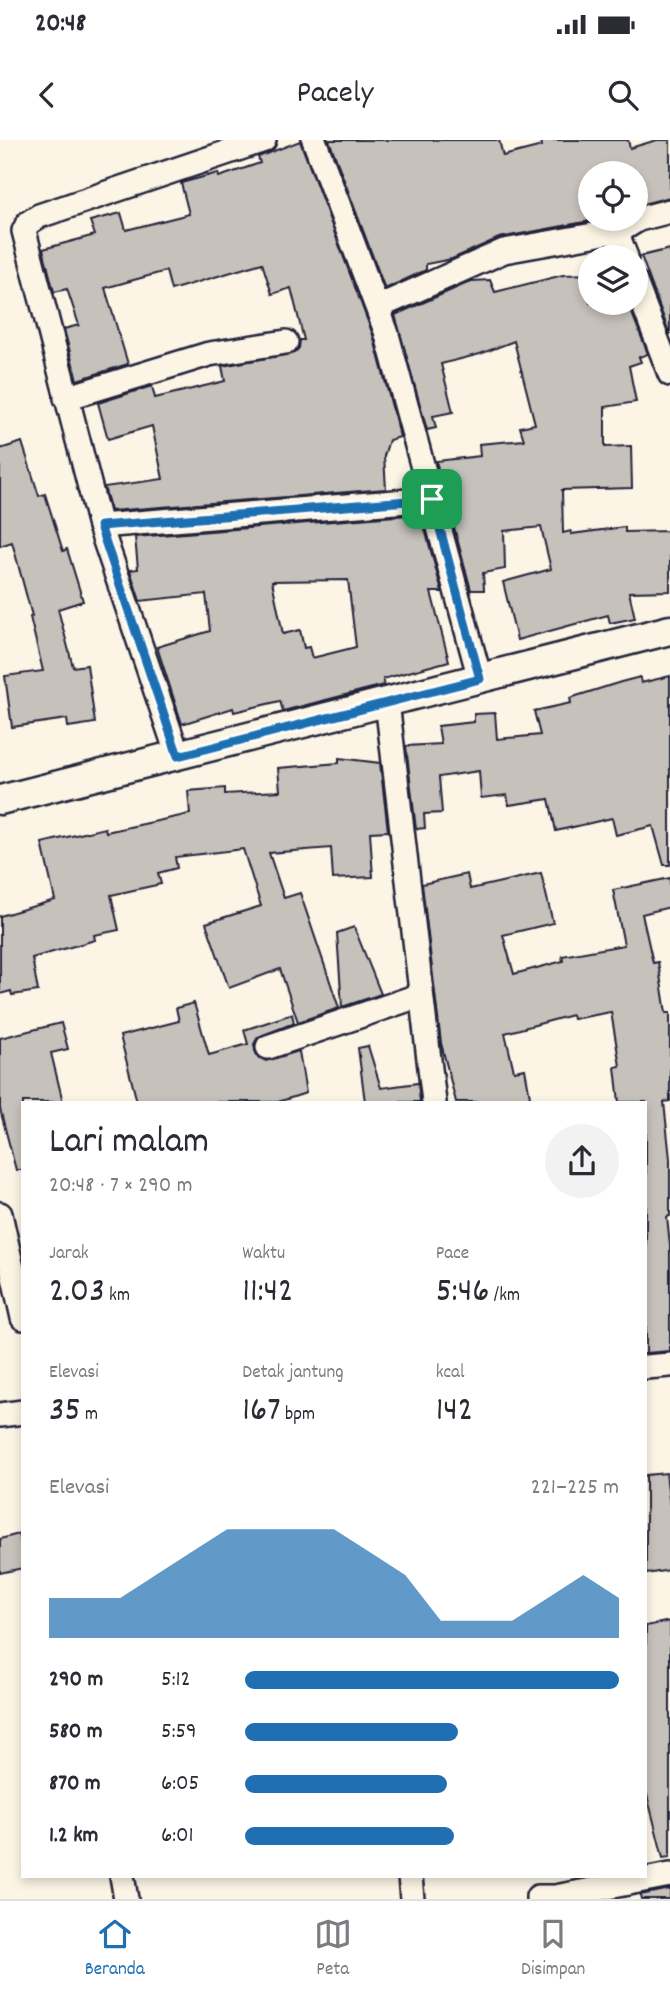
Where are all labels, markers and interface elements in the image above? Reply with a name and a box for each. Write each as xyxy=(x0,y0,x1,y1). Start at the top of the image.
text: 20:48 xyxy=(35,6,86,43)
text: Pacely xyxy=(296,72,374,118)
icon: back xyxy=(28,76,66,114)
icon: search xyxy=(604,76,642,114)
map controls xyxy=(578,161,648,315)
button: locate xyxy=(578,161,648,231)
button: layers xyxy=(578,245,648,315)
pin xyxy=(402,469,462,529)
icon: arrive xyxy=(413,480,451,518)
text: Lari malam xyxy=(49,1116,209,1171)
button: share xyxy=(545,1124,619,1198)
text: 20:48 · 7 × 290 m xyxy=(49,1170,192,1203)
text: Jarak xyxy=(49,1241,89,1268)
text: Waktu xyxy=(242,1241,285,1268)
text: Pace xyxy=(436,1241,469,1268)
text: 2.03 xyxy=(49,1268,105,1318)
text: 11:42 xyxy=(242,1268,293,1318)
text: 5:46 xyxy=(436,1268,489,1318)
text: km xyxy=(105,1283,130,1310)
text: /km xyxy=(489,1283,520,1310)
text: Elevasi xyxy=(49,1360,99,1387)
text: Detak jantung xyxy=(242,1360,344,1387)
text: kcal xyxy=(436,1360,465,1387)
text: 35 xyxy=(49,1387,81,1437)
text: 167 xyxy=(242,1387,281,1437)
text: 142 xyxy=(436,1387,473,1437)
text: m xyxy=(81,1402,98,1429)
text: bpm xyxy=(281,1402,315,1429)
text: Elevasi xyxy=(49,1472,109,1505)
text: 221–225 m xyxy=(531,1472,619,1505)
text: 290 m xyxy=(49,1664,103,1697)
text: 5:12 xyxy=(161,1664,191,1697)
text: 580 m xyxy=(49,1716,102,1749)
text: 5:59 xyxy=(161,1716,197,1749)
text: 870 m xyxy=(49,1768,101,1801)
text: 6:05 xyxy=(161,1768,199,1801)
text: 1.2 km xyxy=(49,1820,98,1853)
text: 6:01 xyxy=(161,1820,194,1853)
tab: Beranda xyxy=(85,1915,145,1984)
tab: Peta xyxy=(314,1915,352,1984)
tab: Disimpan xyxy=(521,1915,585,1984)

